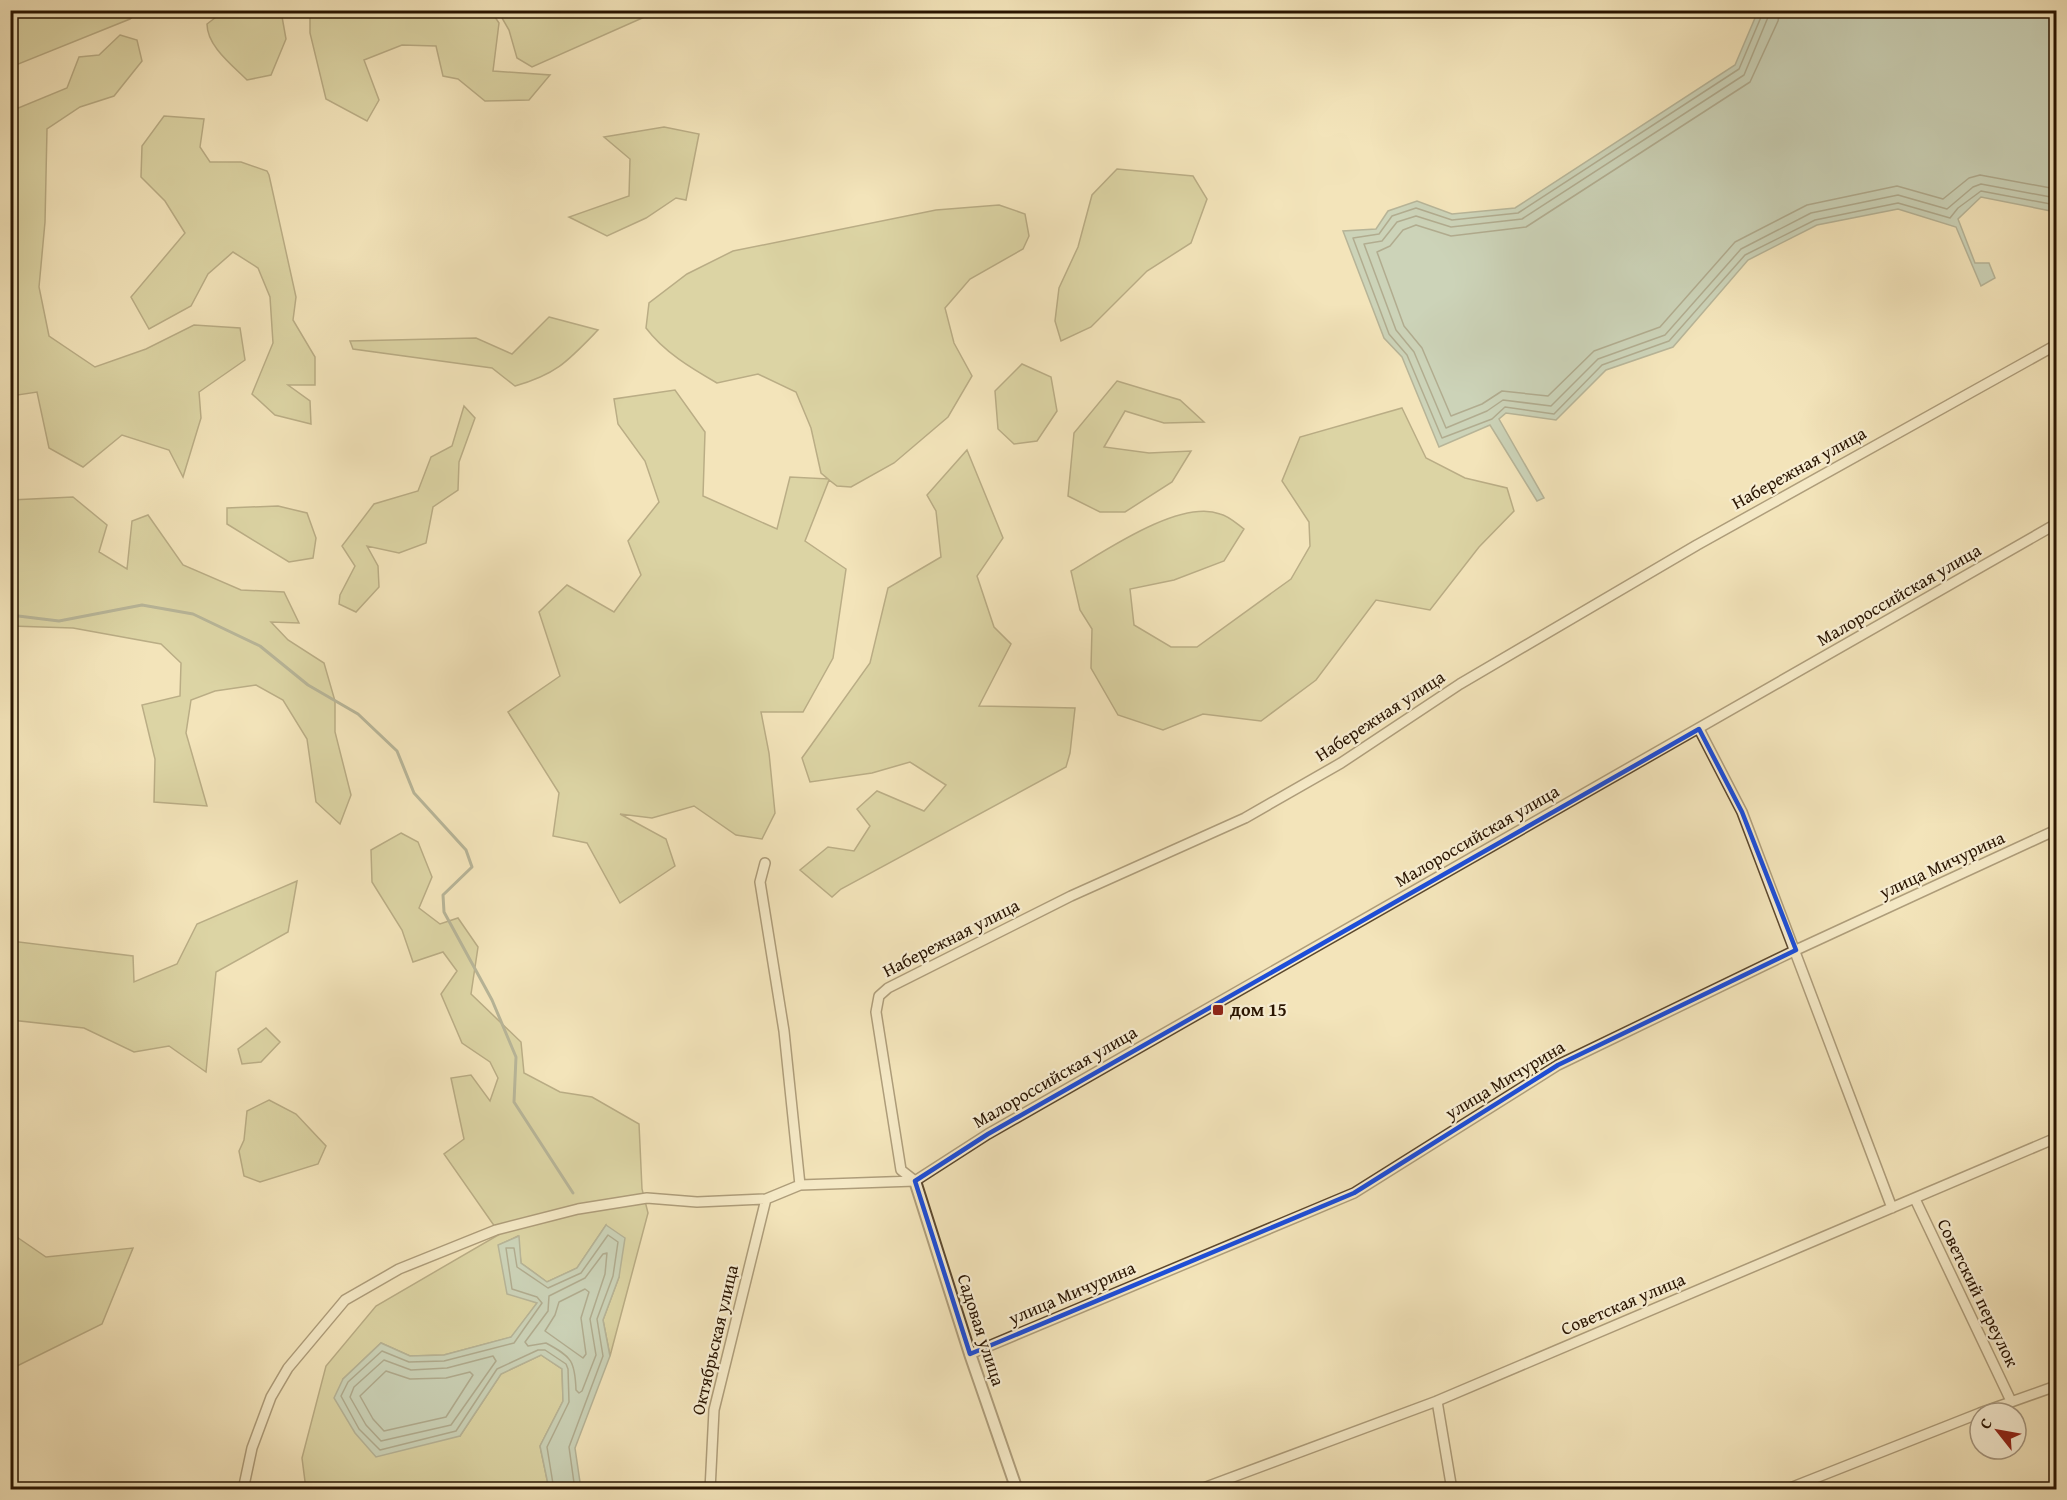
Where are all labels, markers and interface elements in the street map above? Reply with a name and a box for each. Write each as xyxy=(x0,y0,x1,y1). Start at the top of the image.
street label: Набережная улица xyxy=(1727,419,1871,516)
street label: Малороссийская улица xyxy=(1812,536,1986,653)
street label: Набережная улица xyxy=(1309,663,1450,768)
street label: Малороссийская улица xyxy=(1390,777,1564,894)
street label: улица Мичурина xyxy=(1874,823,2009,906)
street label: Набережная улица xyxy=(878,891,1024,984)
place label: дом 15 xyxy=(1230,996,1287,1023)
marker: дом 15 xyxy=(1211,1003,1225,1017)
street label: Малороссийская улица xyxy=(968,1018,1142,1135)
street label: улица Мичурина xyxy=(1439,1033,1570,1127)
street label: Советский переулок xyxy=(1931,1214,2026,1372)
street label: улица Мичурина xyxy=(1003,1253,1140,1332)
street label: Октябрьская улица xyxy=(684,1262,745,1418)
street label: Советская улица xyxy=(1557,1265,1689,1342)
street label: Садовая улица xyxy=(951,1270,1012,1390)
north arrow xyxy=(1968,1401,2028,1461)
text: С xyxy=(1973,1413,1998,1433)

